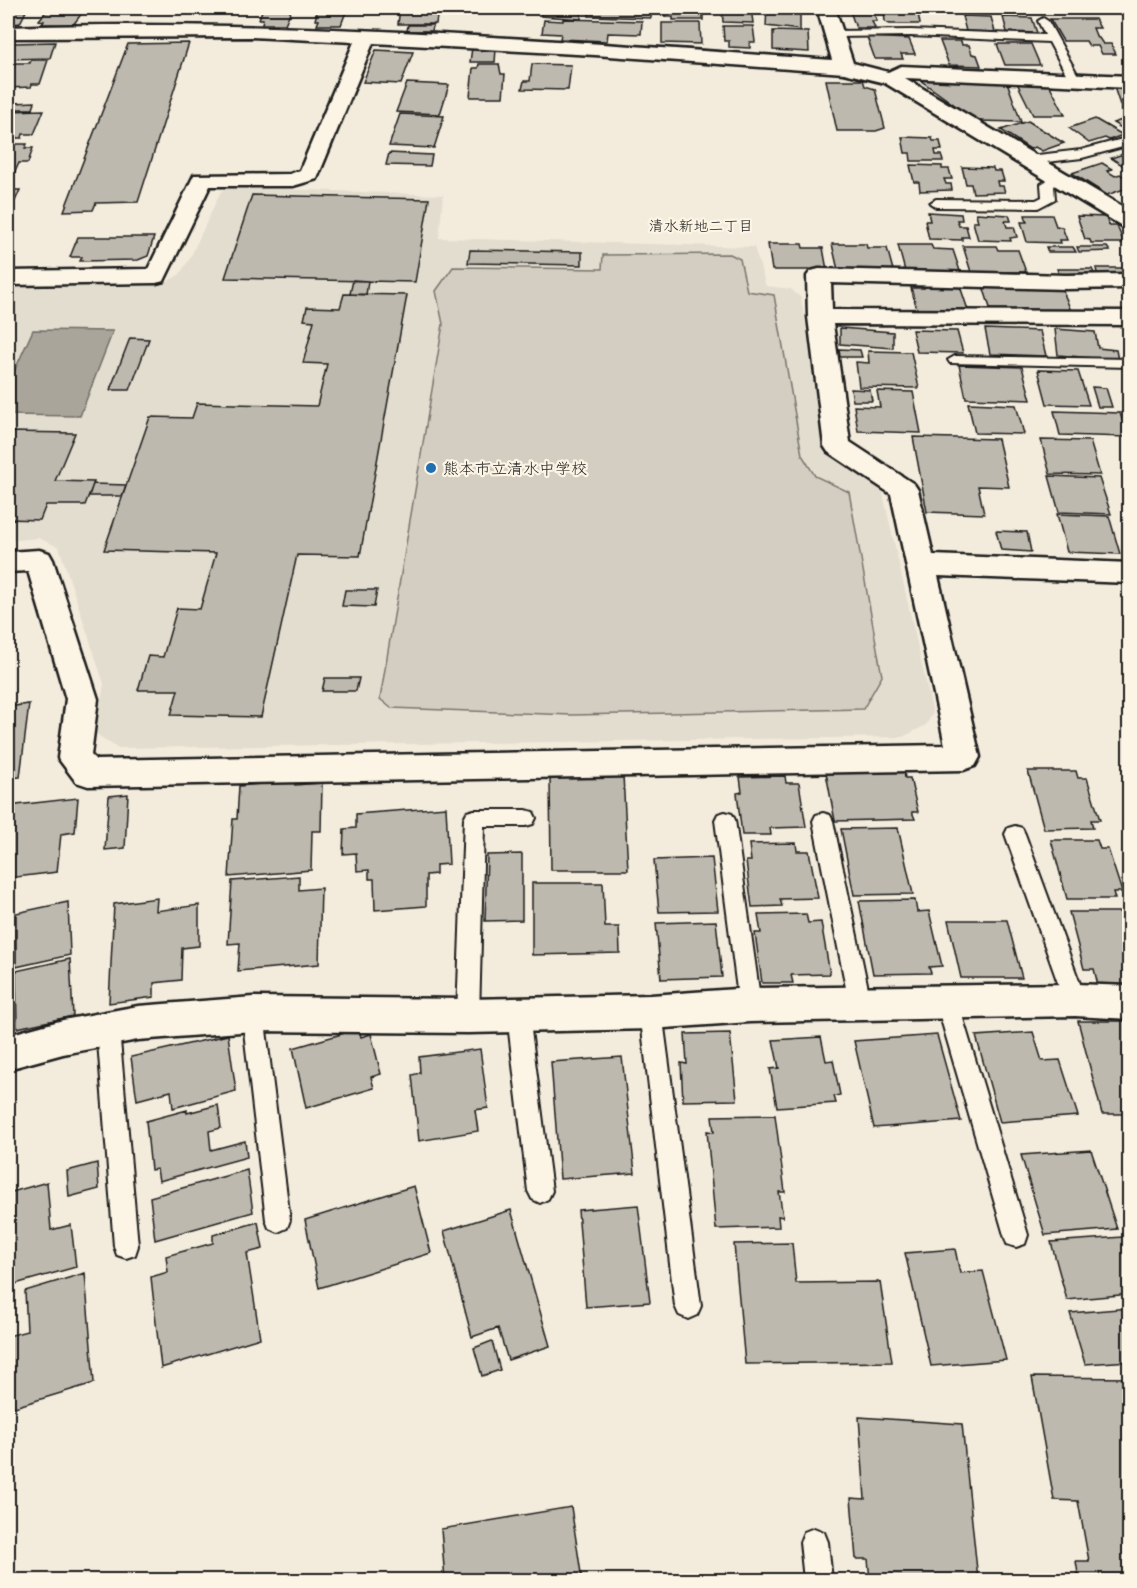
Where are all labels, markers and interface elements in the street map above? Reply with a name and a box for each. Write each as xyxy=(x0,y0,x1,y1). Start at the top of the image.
district label: 清水新地二丁目 xyxy=(648,215,754,239)
place label: 熊本市立清水中学校 xyxy=(443,457,587,482)
marker: 熊本市立清水中学校 xyxy=(424,461,438,475)

